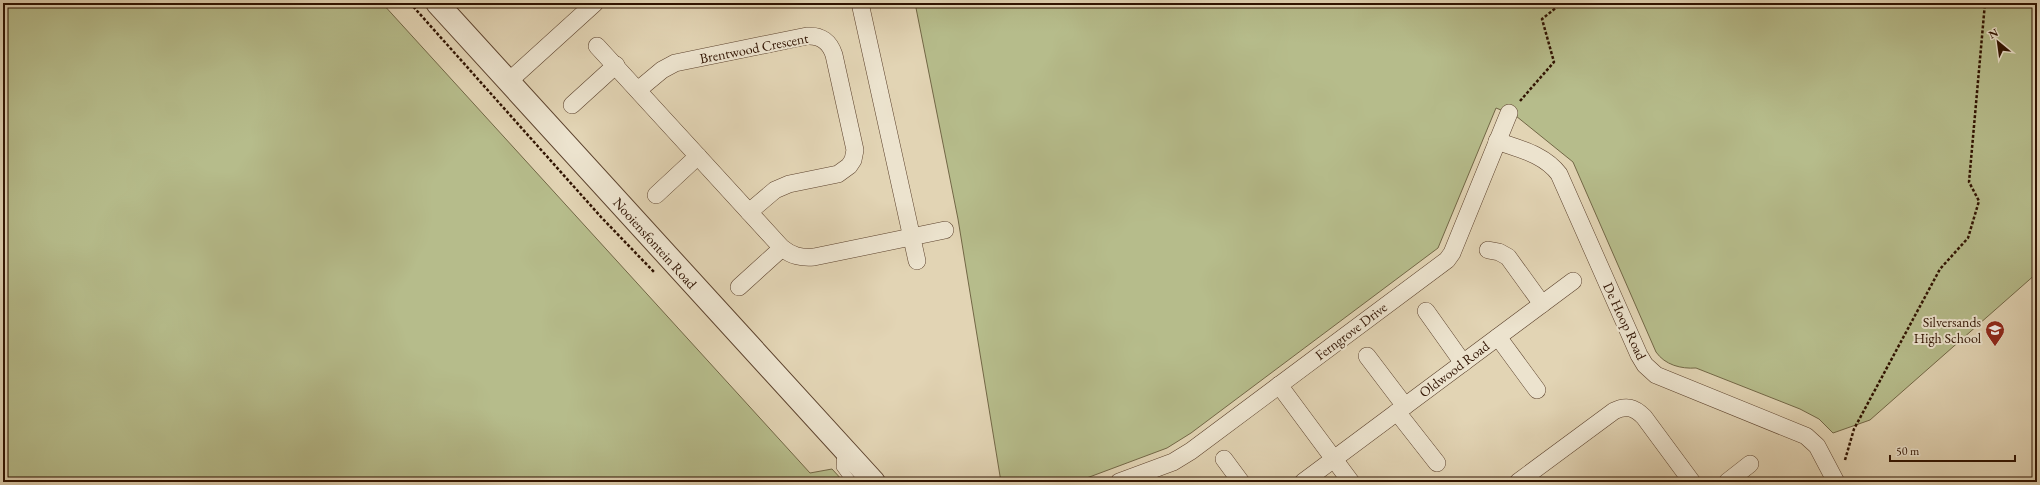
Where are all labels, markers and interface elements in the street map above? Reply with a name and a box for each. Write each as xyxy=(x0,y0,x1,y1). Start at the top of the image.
north arrow xyxy=(1978,22,2018,62)
text: N xyxy=(1986,25,2001,42)
street label: Brentwood Crescent xyxy=(698,29,810,67)
street label: Nooiensfontein Road xyxy=(609,194,701,293)
street label: De Hoop Road xyxy=(1599,279,1651,363)
street label: Ferngrove Drive xyxy=(1311,298,1391,364)
place label: Silversands High School xyxy=(1914,313,1982,347)
school or university icon: Silversands High School xyxy=(1984,319,2006,347)
street label: Oldwood Road xyxy=(1415,336,1493,401)
scale bar xyxy=(1890,437,2015,463)
text: 50 m xyxy=(1896,443,1920,459)

